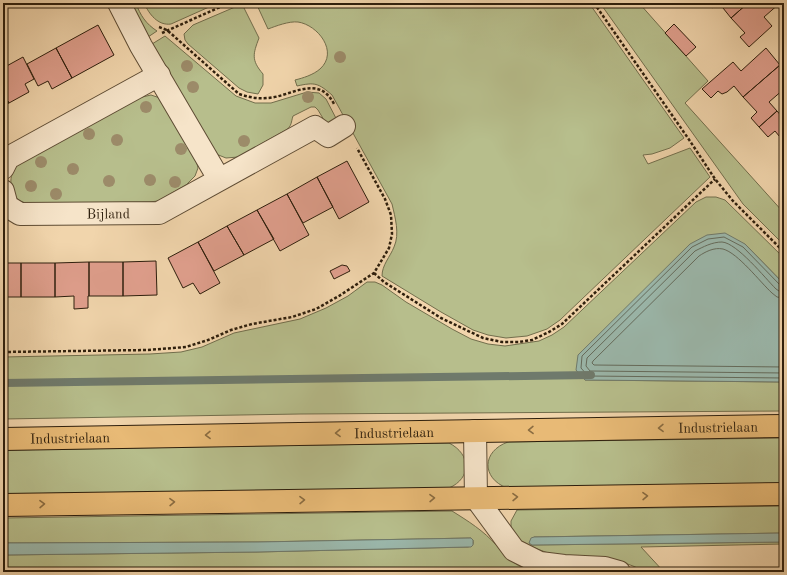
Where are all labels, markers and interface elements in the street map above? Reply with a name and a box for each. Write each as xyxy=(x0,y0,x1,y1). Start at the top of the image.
street label: Bijland xyxy=(86,207,130,222)
street label: Industrielaan xyxy=(678,420,758,436)
one-way arrow xyxy=(658,424,664,432)
street label: Industrielaan xyxy=(354,426,435,441)
one-way arrow xyxy=(528,426,534,434)
one-way arrow xyxy=(335,429,341,437)
street label: Industrielaan xyxy=(30,431,111,447)
one-way arrow xyxy=(205,431,211,439)
one-way arrow xyxy=(642,492,648,500)
one-way arrow xyxy=(512,493,518,501)
one-way arrow xyxy=(429,494,435,502)
one-way arrow xyxy=(299,496,305,504)
one-way arrow xyxy=(169,498,175,506)
one-way arrow xyxy=(39,500,45,508)

